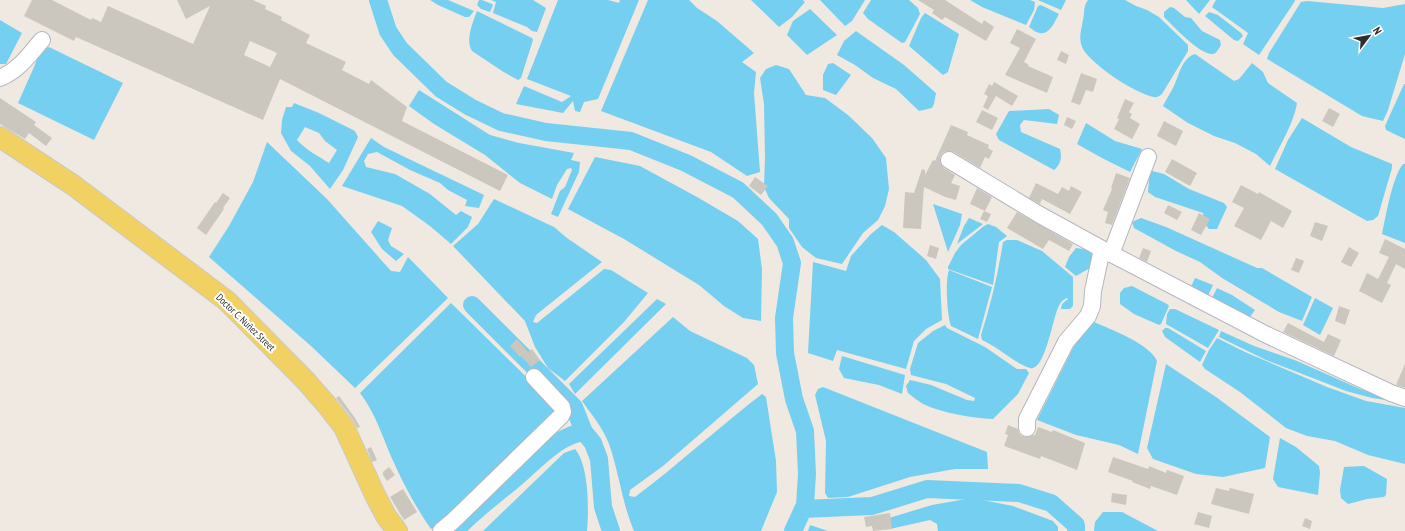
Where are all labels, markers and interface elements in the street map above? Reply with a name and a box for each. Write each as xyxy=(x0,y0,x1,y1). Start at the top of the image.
north arrow xyxy=(1349,16,1389,56)
text: N xyxy=(1370,24,1385,37)
street label: Doctor C. Nuñez Street xyxy=(213,291,278,354)

